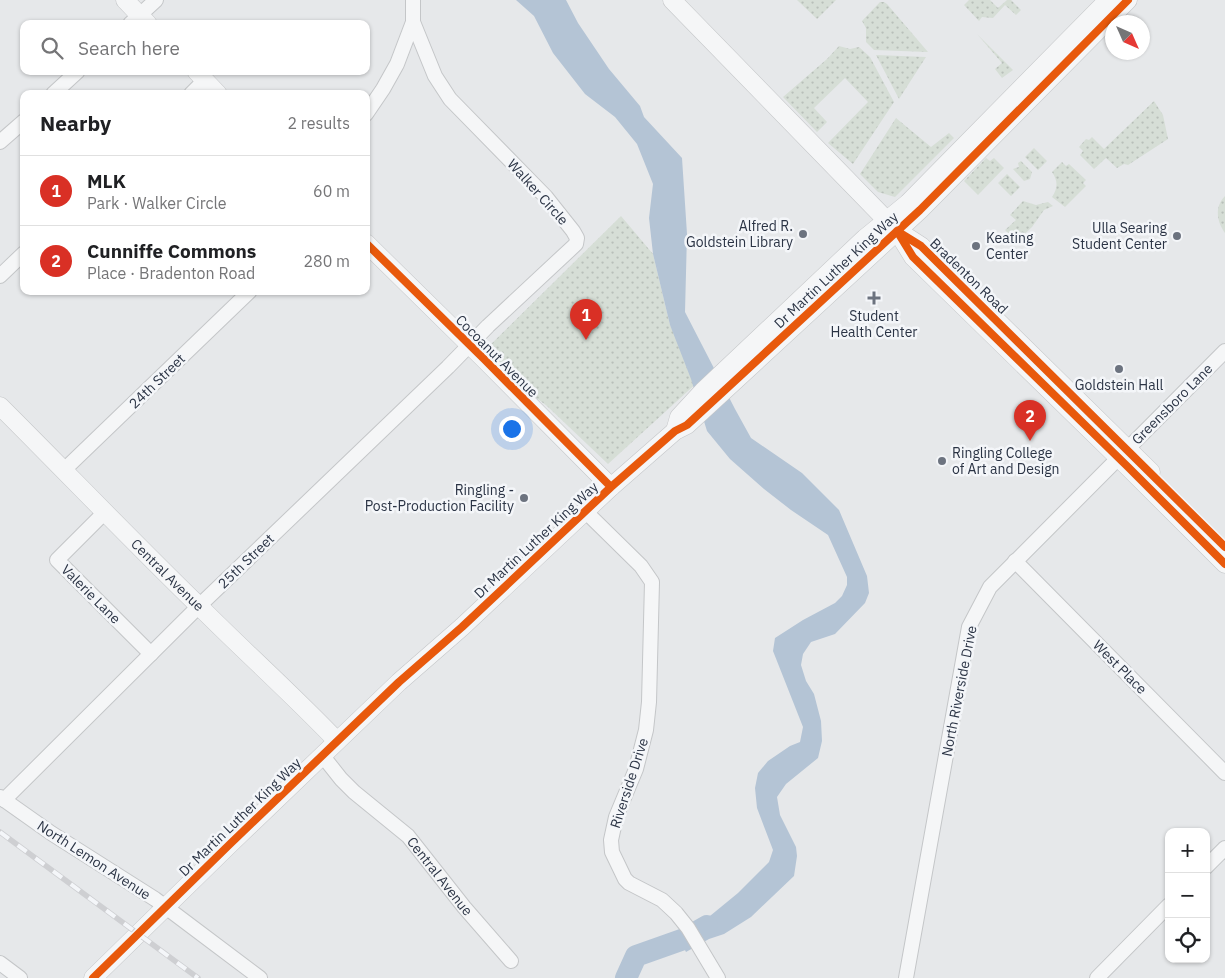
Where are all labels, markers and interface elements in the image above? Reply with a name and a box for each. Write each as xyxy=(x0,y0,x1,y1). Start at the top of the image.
north arrow xyxy=(1105,15,1150,60)
search box xyxy=(20,20,370,75)
icon: search xyxy=(38,34,66,62)
text: Search here xyxy=(78,36,180,60)
text: Nearby xyxy=(40,109,111,137)
text: 2 results xyxy=(287,113,350,133)
street label: Walker Circle xyxy=(504,155,573,229)
text: MLK xyxy=(87,169,126,193)
text: 1 xyxy=(51,181,61,201)
text: 60 m xyxy=(313,181,350,201)
text: Park · Walker Circle xyxy=(87,193,227,213)
street label: Dr Martin Luther King Way xyxy=(770,208,902,332)
place label: Alfred R. Goldstein Library xyxy=(686,217,793,251)
place label: Ulla Searing Student Center xyxy=(1072,219,1168,253)
marker: Alfred R. Goldstein Library xyxy=(797,228,809,240)
place label: Keating Center xyxy=(986,229,1034,263)
marker: Ulla Searing Student Center xyxy=(1171,230,1183,242)
street label: Bradenton Road xyxy=(926,234,1012,318)
text: Cunniffe Commons xyxy=(87,239,256,263)
marker: Keating Center xyxy=(970,240,982,252)
text: 2 xyxy=(51,251,61,271)
text: 280 m xyxy=(303,251,350,271)
text: Place · Bradenton Road xyxy=(87,263,255,283)
marker: Student Health Center xyxy=(867,291,881,305)
pin: 1 xyxy=(570,299,602,340)
place label: Student Health Center xyxy=(831,307,917,341)
street label: Cocoanut Avenue xyxy=(452,311,542,401)
street label: 24th Street xyxy=(125,350,189,412)
street label: Greensboro Lane xyxy=(1128,360,1216,448)
marker: Goldstein Hall xyxy=(1113,363,1125,375)
place label: Goldstein Hall xyxy=(1075,376,1163,394)
pin: 2 xyxy=(1014,400,1046,441)
your location xyxy=(499,416,525,442)
place label: Ringling College of Art and Design xyxy=(952,444,1060,478)
marker: Ringling College of Art and Design xyxy=(936,455,948,467)
street label: Dr Martin Luther King Way xyxy=(470,478,602,602)
place label: Ringling - Post-Production Facility xyxy=(365,481,514,515)
marker: Ringling - Post-Production Facility xyxy=(518,492,530,504)
street label: 25th Street xyxy=(214,530,278,592)
street label: Central Avenue xyxy=(127,535,208,615)
street label: Valerie Lane xyxy=(57,560,125,628)
street label: North Riverside Drive xyxy=(937,624,981,758)
street label: West Place xyxy=(1089,636,1151,698)
street label: Riverside Drive xyxy=(606,735,652,830)
street label: Dr Martin Luther King Way xyxy=(175,754,305,880)
street label: North Lemon Avenue xyxy=(34,817,154,904)
map controls xyxy=(1165,828,1210,963)
button: + xyxy=(1165,828,1210,873)
street label: Central Avenue xyxy=(403,833,477,920)
button: − xyxy=(1165,873,1210,918)
button: locate xyxy=(1165,918,1210,963)

